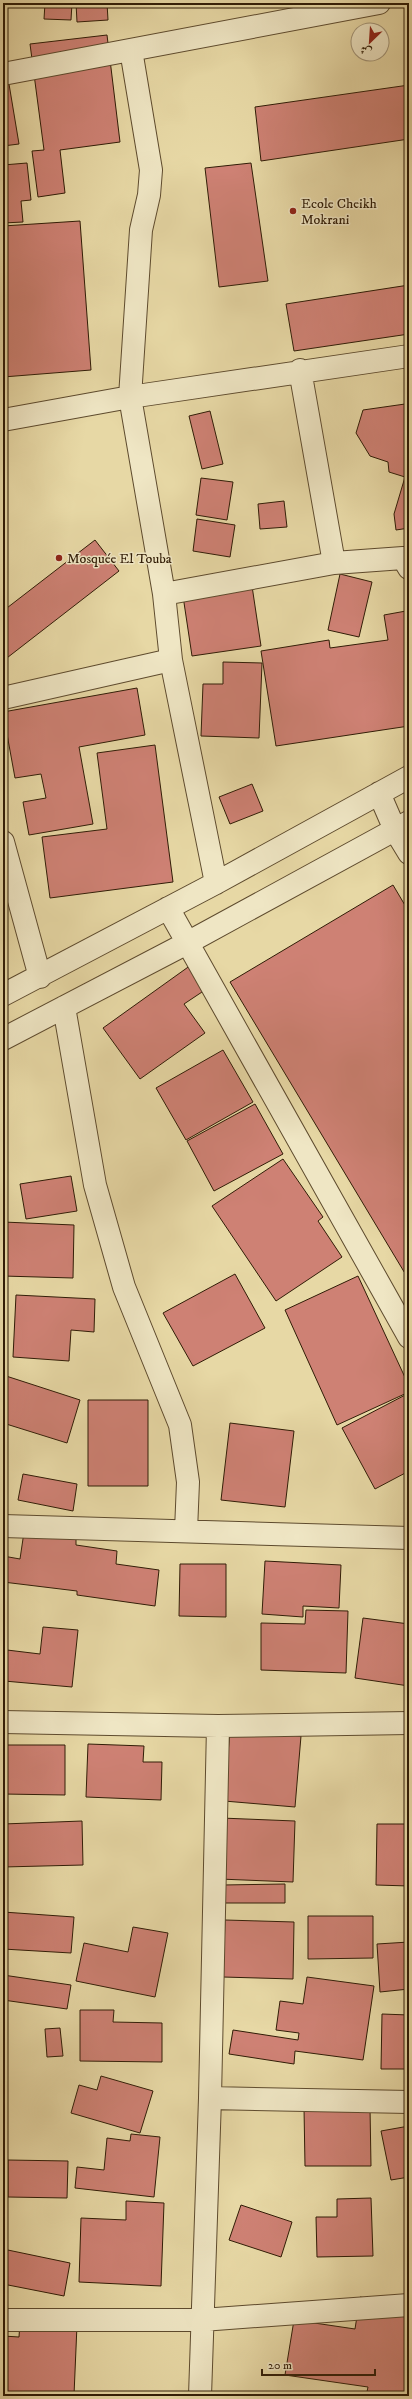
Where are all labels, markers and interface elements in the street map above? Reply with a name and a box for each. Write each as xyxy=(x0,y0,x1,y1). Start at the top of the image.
north arrow xyxy=(350,22,390,62)
text: ش xyxy=(358,41,374,59)
place label: Ecole Cheikh Mokrani xyxy=(301,195,378,229)
marker: Ecole Cheikh Mokrani xyxy=(288,206,298,216)
place label: Mosquée El Touba xyxy=(67,550,172,568)
marker: Mosquée El Touba xyxy=(54,553,64,563)
scale bar xyxy=(262,2351,375,2377)
text: 20 m xyxy=(268,2358,292,2373)

